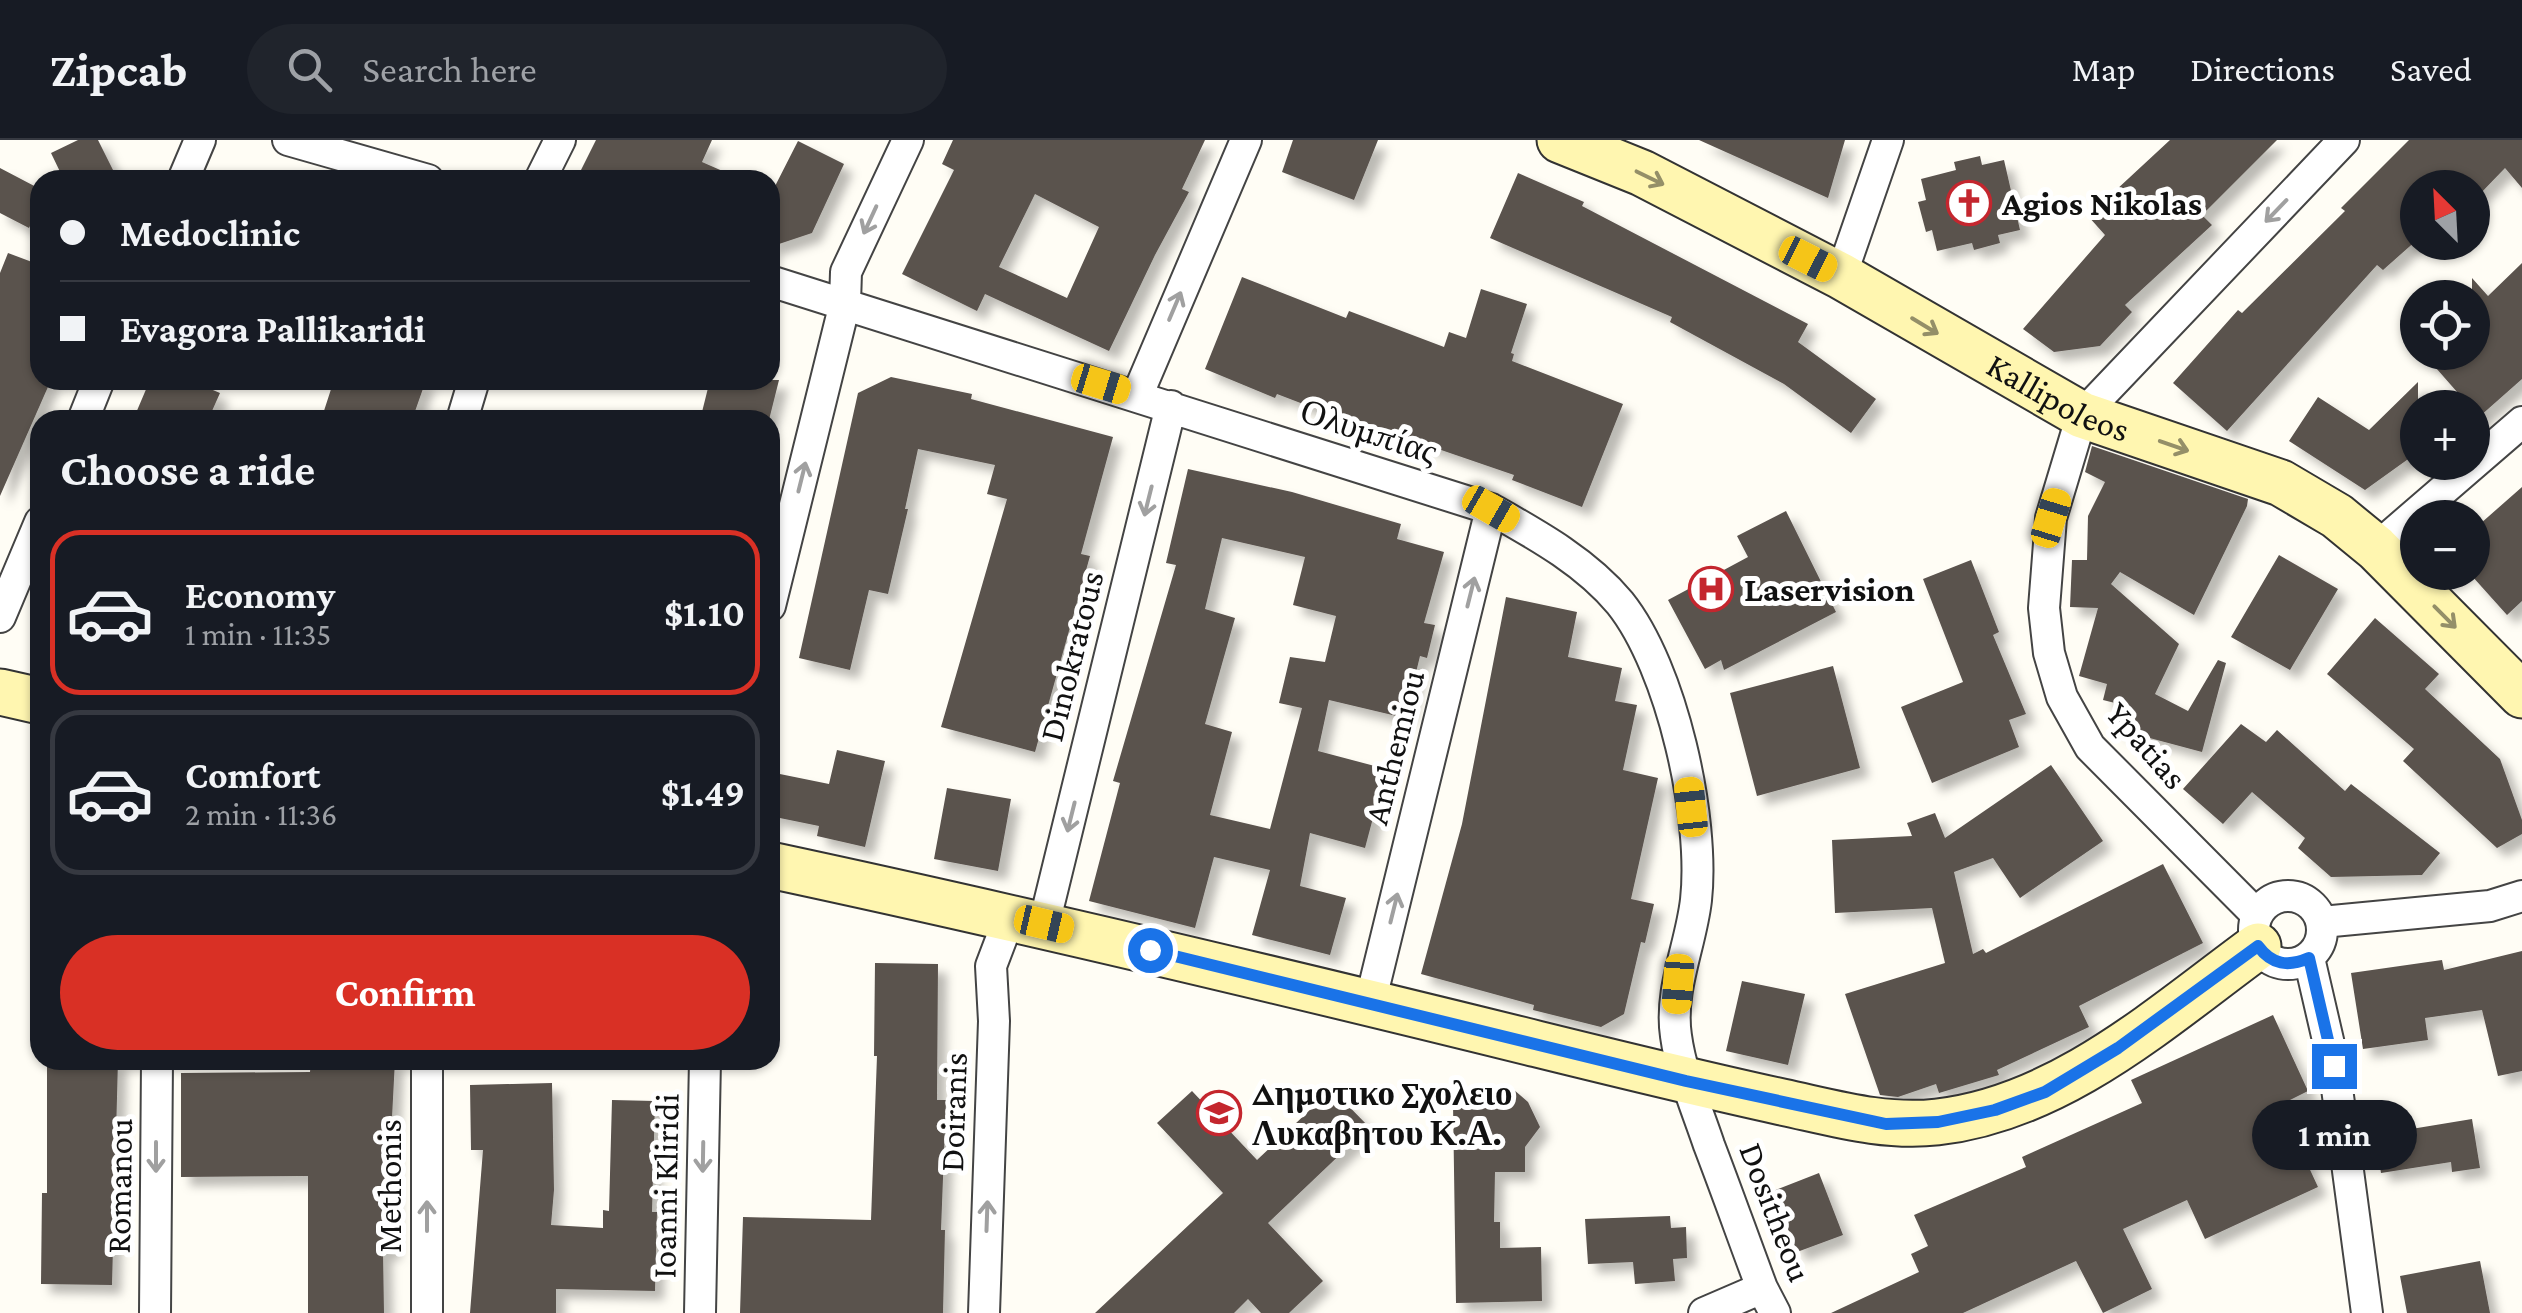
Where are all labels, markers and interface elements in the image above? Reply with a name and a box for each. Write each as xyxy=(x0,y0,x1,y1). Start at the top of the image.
search box xyxy=(247,24,947,114)
icon: search xyxy=(282,42,337,97)
text: Zipcab xyxy=(50,43,187,96)
text: Search here xyxy=(362,48,537,90)
text: Map xyxy=(2072,50,2135,89)
text: Directions xyxy=(2190,50,2335,89)
text: Saved xyxy=(2390,50,2472,89)
one-way arrow xyxy=(1634,169,1664,188)
north arrow xyxy=(2400,170,2490,260)
map controls xyxy=(2400,170,2490,590)
church icon: Agios Nikolas xyxy=(1946,180,1992,226)
place label: Agios Nikolas xyxy=(2001,184,2202,223)
one-way arrow xyxy=(2264,198,2288,222)
one-way arrow xyxy=(860,204,879,234)
text: Medoclinic xyxy=(120,212,300,254)
car xyxy=(1774,232,1842,286)
button: locate xyxy=(2400,280,2490,370)
one-way arrow xyxy=(1167,291,1185,322)
text: Evagora Pallikaridi xyxy=(120,308,425,350)
one-way arrow xyxy=(1911,316,1939,336)
street label: Kallipoleos xyxy=(1980,345,2134,450)
car xyxy=(1068,361,1134,407)
button: + xyxy=(2400,390,2490,480)
street label: Ολυμπίας xyxy=(1296,391,1442,472)
one-way arrow xyxy=(2158,439,2190,457)
text: Choose a ride xyxy=(60,445,315,495)
one-way arrow xyxy=(794,462,812,494)
car xyxy=(1458,481,1524,537)
one-way arrow xyxy=(1138,484,1156,516)
car xyxy=(2028,485,2074,551)
button: − xyxy=(2400,500,2490,590)
hospital icon: Laservision xyxy=(1688,566,1734,612)
street label: Dinokratous xyxy=(1031,567,1111,745)
icon: car xyxy=(65,568,155,658)
place label: Laservision xyxy=(1744,570,1915,609)
text: Economy xyxy=(185,574,335,616)
one-way arrow xyxy=(1463,577,1481,609)
text: $1.10 xyxy=(664,592,745,634)
one-way arrow xyxy=(2433,604,2457,628)
text: 1 min · 11:35 xyxy=(185,616,331,652)
street label: Anthemiou xyxy=(1356,666,1432,828)
street label: Ypatias xyxy=(2098,694,2195,797)
icon: car xyxy=(65,748,155,838)
text: Comfort xyxy=(185,754,321,796)
text: $1.49 xyxy=(661,772,745,814)
car xyxy=(1673,776,1709,838)
text: 2 min · 11:36 xyxy=(185,796,337,832)
one-way arrow xyxy=(1060,801,1079,832)
one-way arrow xyxy=(1385,893,1404,924)
car xyxy=(1011,903,1077,945)
route start xyxy=(1128,928,1173,973)
button: Confirm xyxy=(60,935,750,1050)
car xyxy=(1661,953,1695,1015)
route end xyxy=(2312,1044,2357,1089)
street label: Doiranis xyxy=(932,1052,975,1172)
place label: Δημοτικο Σχολειο Λυκαβητου Κ.Α. xyxy=(1252,1074,1513,1153)
school or university icon: Δημοτικο Σχολειο Λυκαβητου Κ.Α. xyxy=(1196,1090,1242,1136)
street label: Ioanni Kliridi xyxy=(644,1093,687,1279)
callout: 1 min xyxy=(2252,1101,2416,1171)
text: 1 min xyxy=(2298,1117,2371,1153)
street label: Romanou xyxy=(99,1118,140,1254)
street label: Methonis xyxy=(370,1119,409,1253)
street label: Dositheou xyxy=(1731,1137,1820,1287)
one-way arrow xyxy=(694,1140,712,1173)
one-way arrow xyxy=(147,1141,166,1173)
one-way arrow xyxy=(418,1200,436,1232)
one-way arrow xyxy=(978,1200,997,1232)

